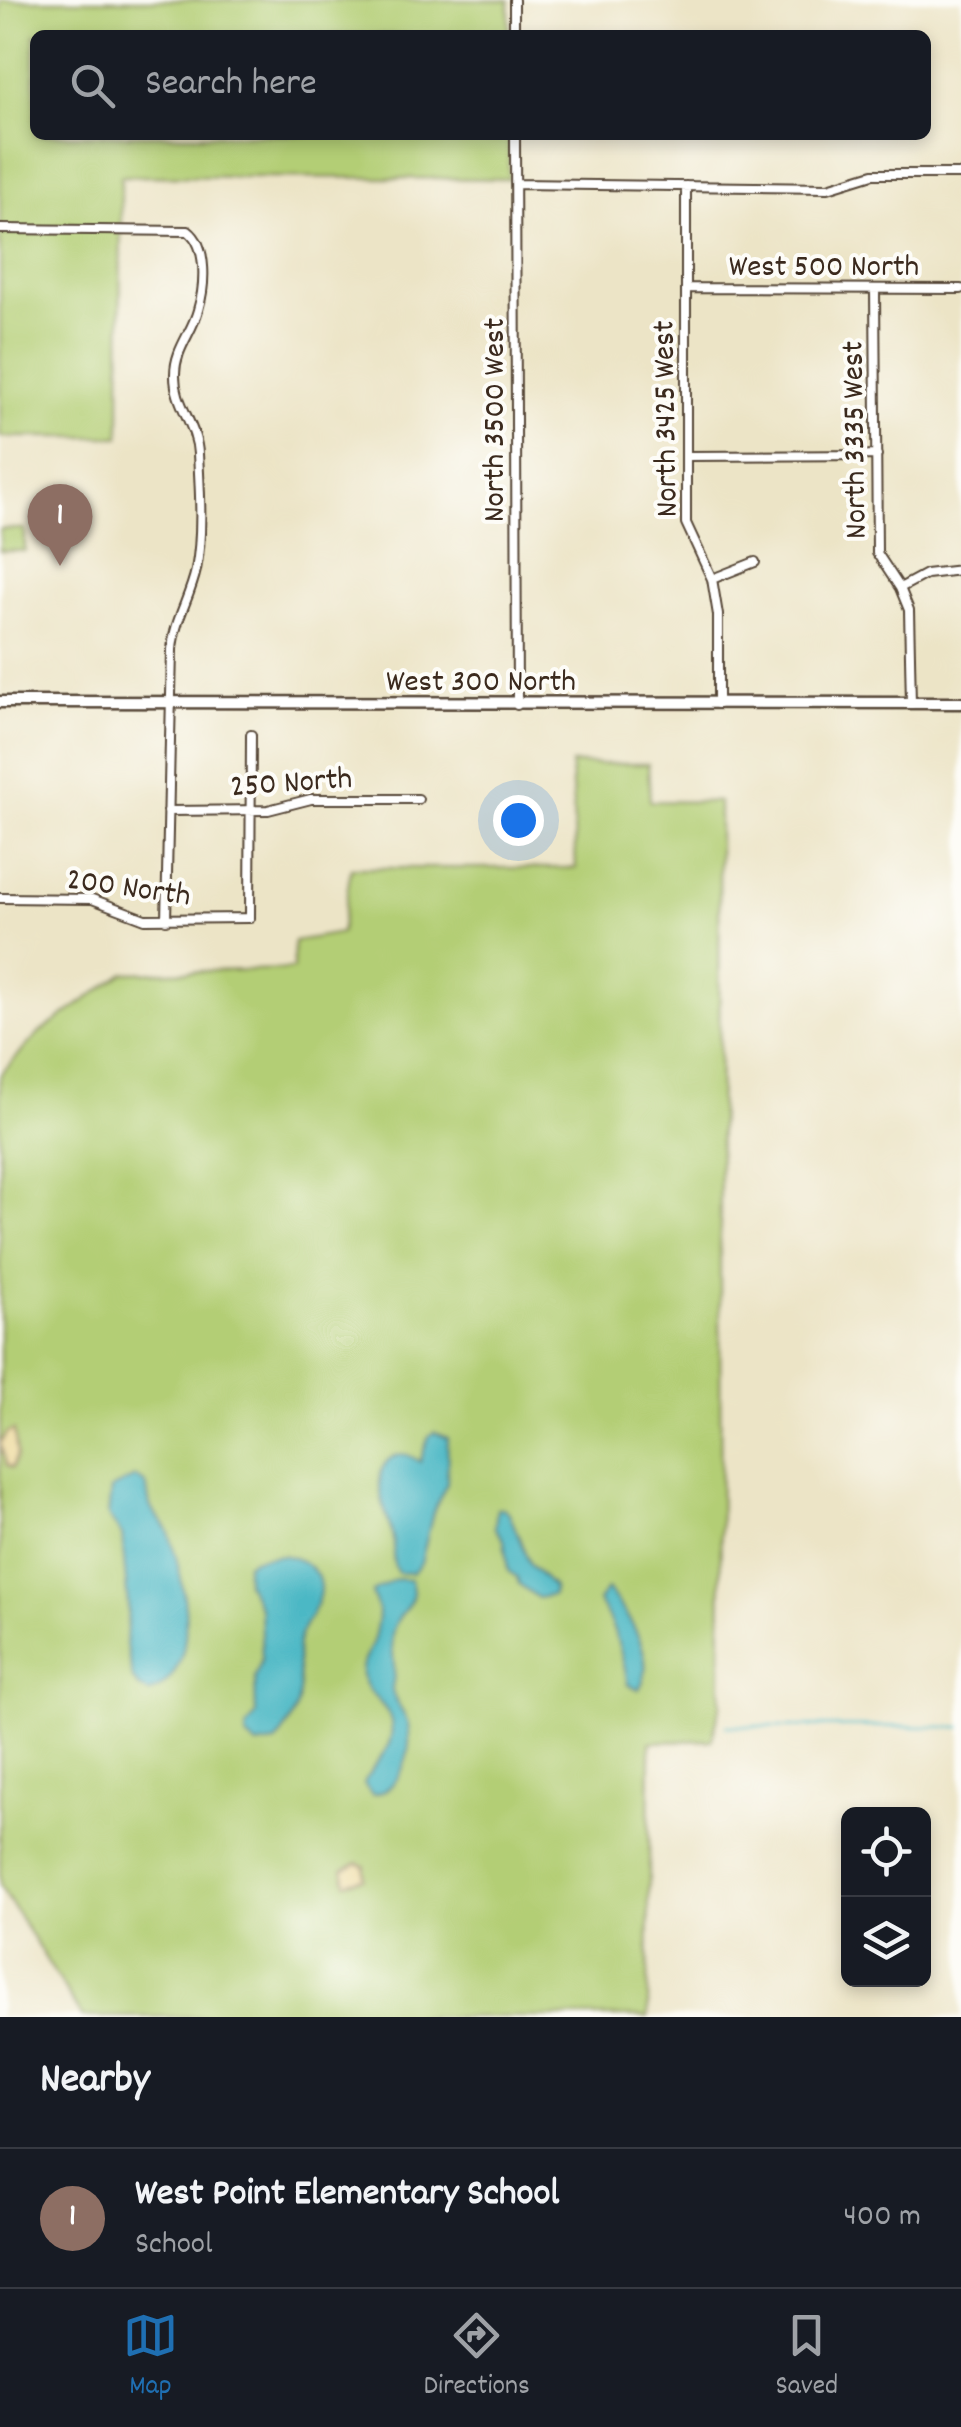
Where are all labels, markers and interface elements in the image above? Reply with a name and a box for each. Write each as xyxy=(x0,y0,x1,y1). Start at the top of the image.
search box xyxy=(30,30,931,140)
icon: search xyxy=(65,58,120,113)
text: Search here xyxy=(145,58,317,113)
street label: West 500 North xyxy=(729,246,919,292)
street label: North 3500 West xyxy=(474,317,520,522)
street label: North 3425 West xyxy=(643,320,693,518)
street label: North 3335 West xyxy=(832,340,882,539)
pin: 1 xyxy=(28,484,92,566)
street label: West 300 North xyxy=(386,661,576,707)
street label: 250 North xyxy=(229,758,354,812)
your location xyxy=(493,795,544,846)
street label: 200 North xyxy=(63,859,193,921)
map controls xyxy=(841,1807,931,1987)
button: locate xyxy=(841,1807,931,1897)
button: layers xyxy=(841,1897,931,1987)
text: Nearby xyxy=(40,2052,150,2112)
text: West Point Elementary School xyxy=(135,2168,559,2223)
text: 1 xyxy=(69,2195,76,2241)
text: 400 m xyxy=(844,2195,921,2241)
text: School xyxy=(135,2223,213,2269)
tab: Map xyxy=(123,2308,178,2408)
tab: Directions xyxy=(424,2308,530,2408)
tab: Saved xyxy=(776,2308,838,2408)

